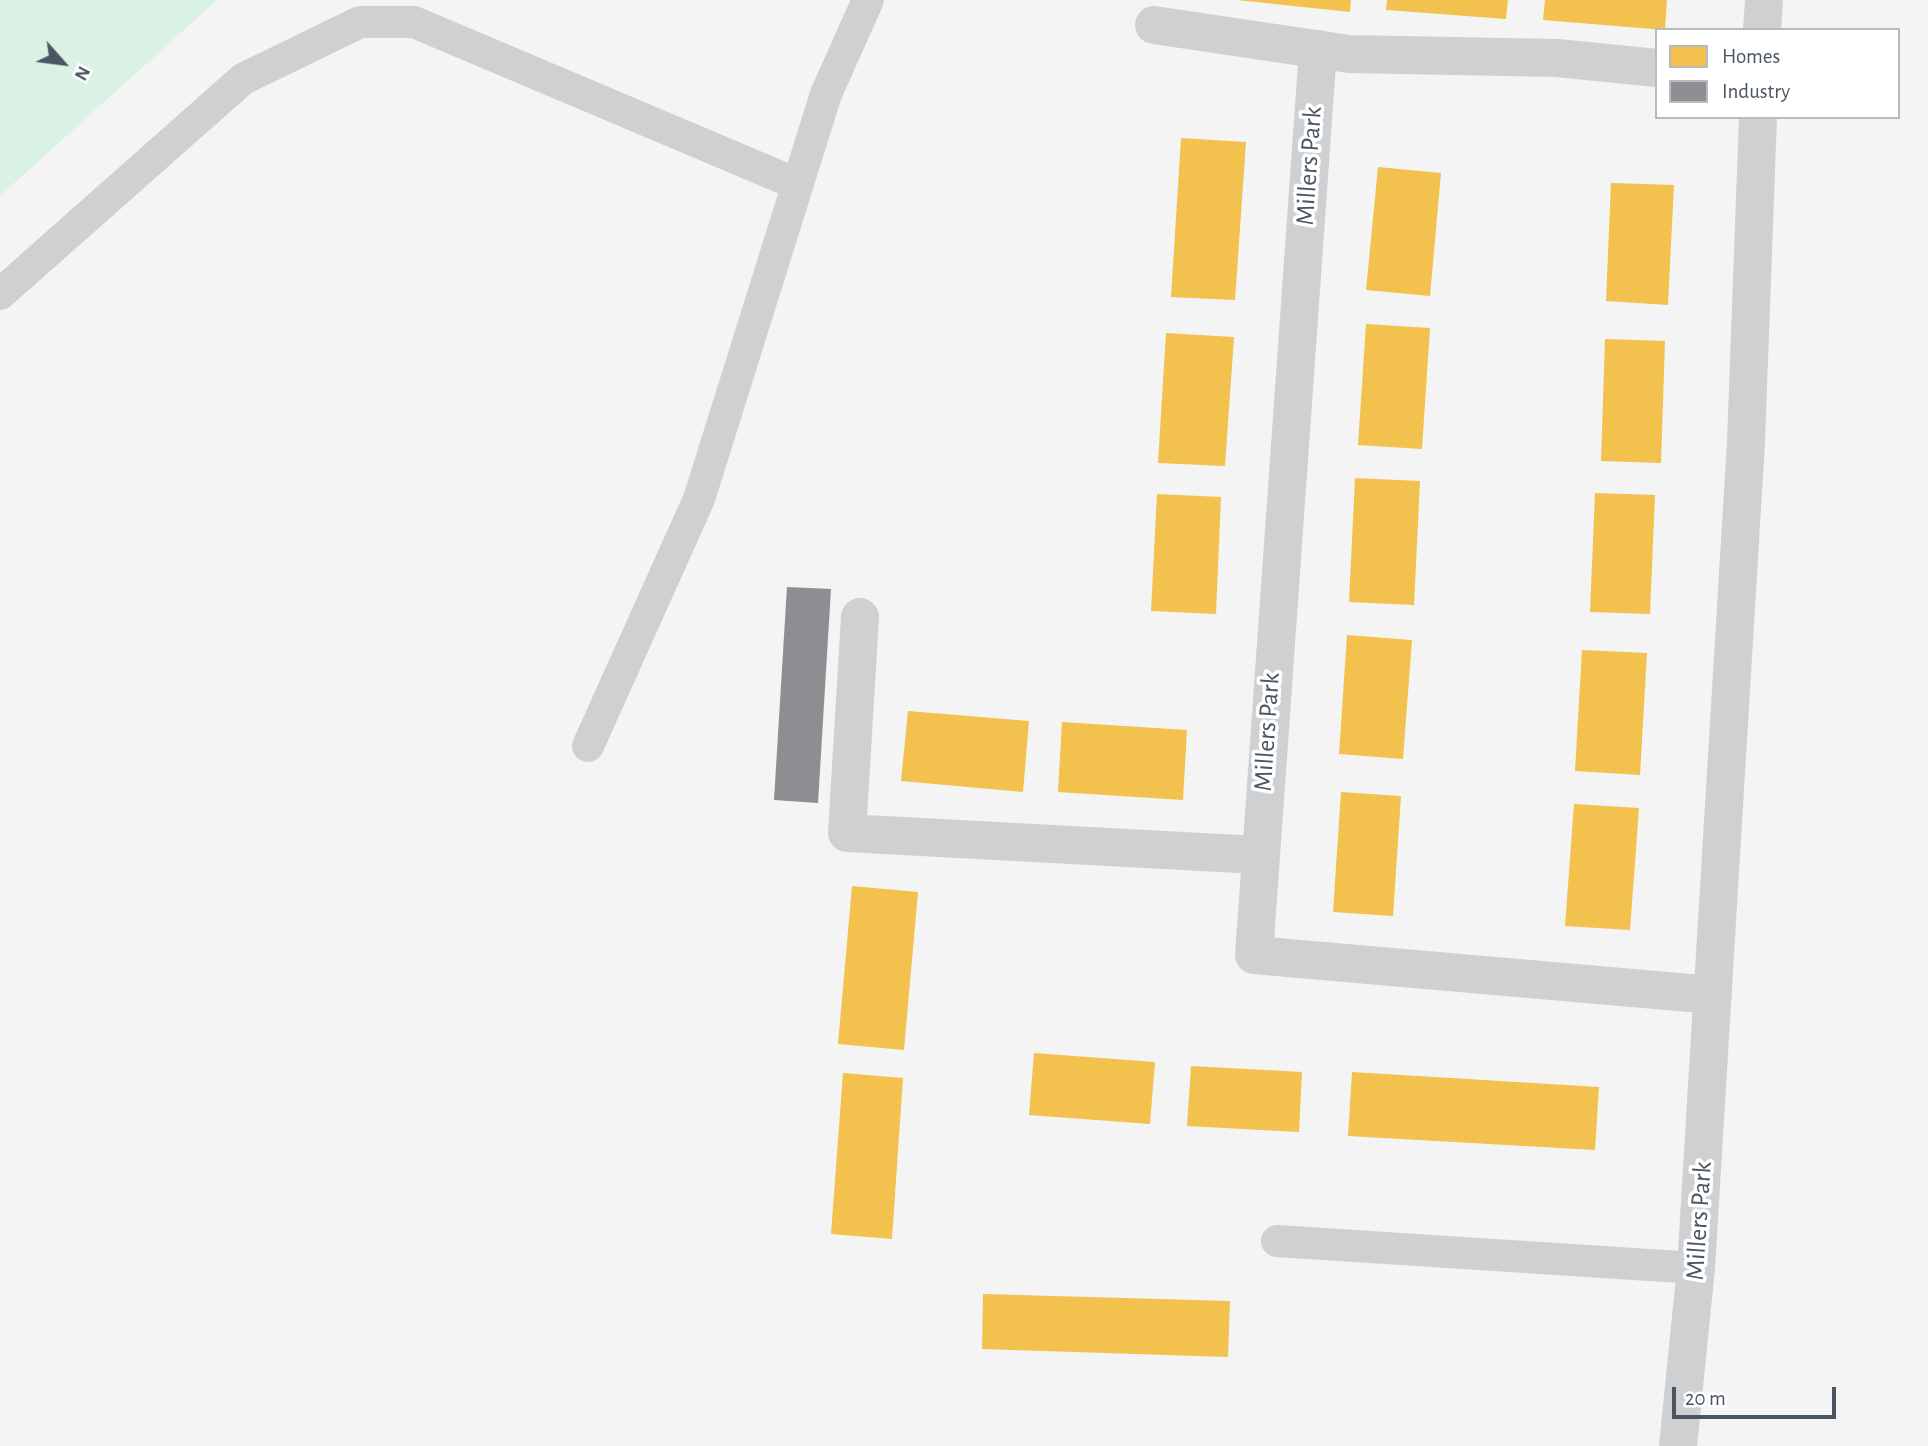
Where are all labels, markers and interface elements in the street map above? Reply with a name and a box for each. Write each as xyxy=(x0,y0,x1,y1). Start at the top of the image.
north arrow xyxy=(28,28,98,98)
legend xyxy=(1655,28,1900,119)
text: Homes xyxy=(1722,46,1780,67)
text: N xyxy=(70,63,93,83)
text: Industry xyxy=(1722,81,1790,102)
street label: Millers Park xyxy=(1289,106,1329,226)
street label: Millers Park xyxy=(1247,672,1287,792)
street label: Millers Park xyxy=(1679,1161,1719,1281)
scale bar xyxy=(1676,1372,1840,1416)
text: 20 m xyxy=(1685,1388,1726,1409)

